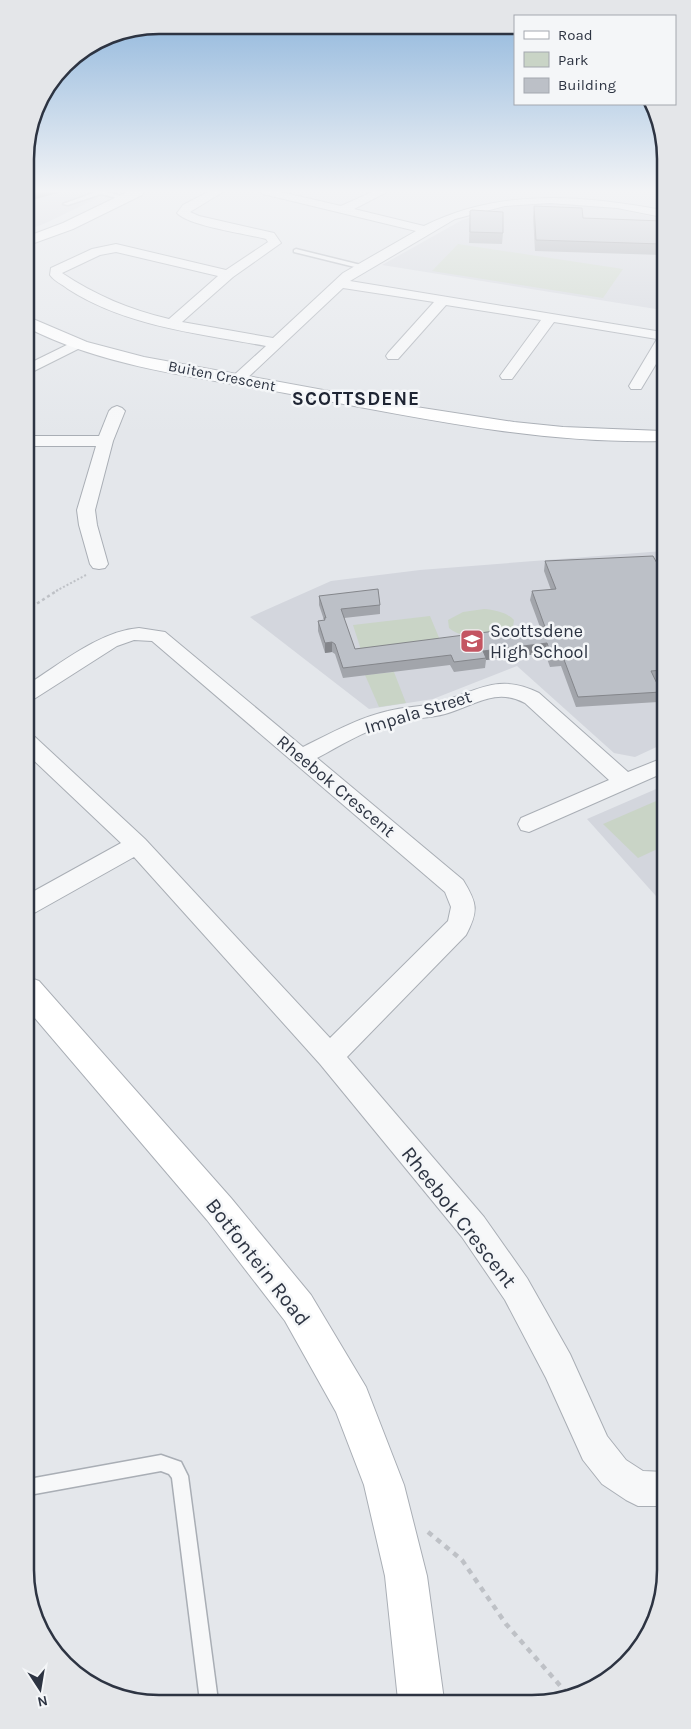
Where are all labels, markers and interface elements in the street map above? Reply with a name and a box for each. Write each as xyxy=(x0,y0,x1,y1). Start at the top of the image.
legend xyxy=(514,15,676,105)
text: Road xyxy=(558,26,593,44)
text: Park xyxy=(558,51,588,69)
text: Building xyxy=(558,76,616,94)
street label: Buiten Crescent xyxy=(167,357,278,395)
district label: SCOTTSDENE xyxy=(292,388,420,410)
place label: Scottsdene High School xyxy=(490,620,588,663)
school or university icon: Scottsdene High School xyxy=(459,628,485,654)
street label: Impala Street xyxy=(362,685,474,739)
street label: Rheebok Crescent xyxy=(272,730,400,842)
street label: Rheebok Crescent xyxy=(396,1142,522,1292)
street label: Botfontein Road xyxy=(201,1194,315,1330)
north arrow xyxy=(15,1664,65,1714)
text: N xyxy=(36,1692,49,1711)

